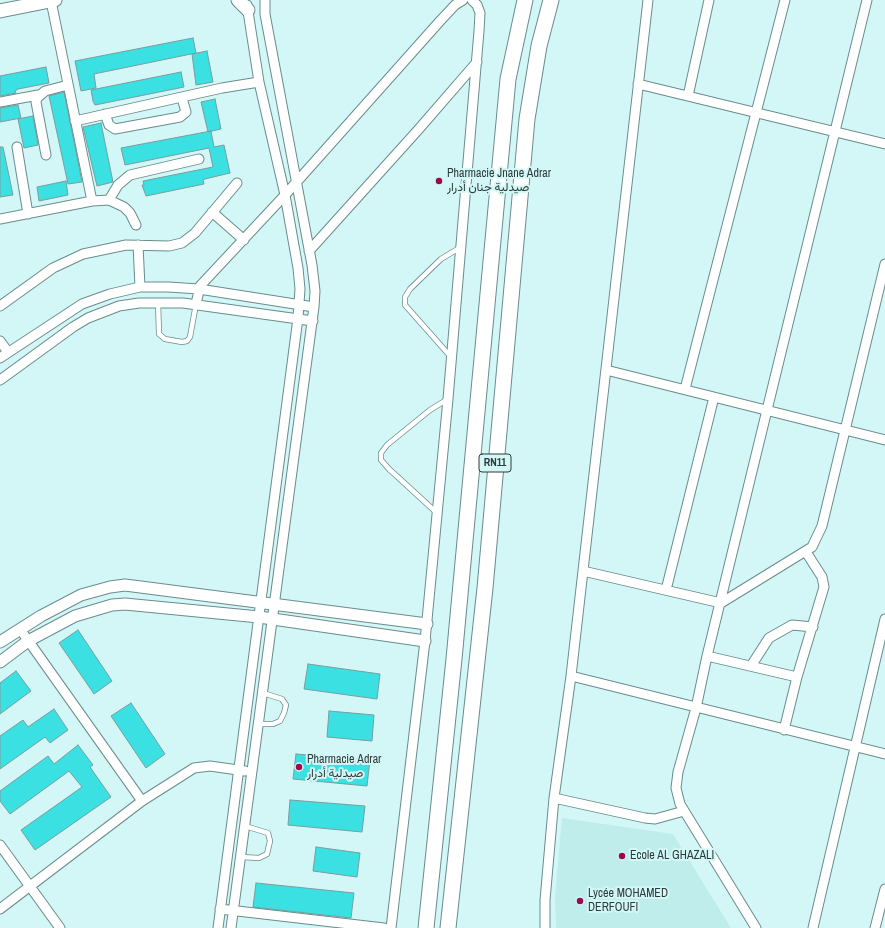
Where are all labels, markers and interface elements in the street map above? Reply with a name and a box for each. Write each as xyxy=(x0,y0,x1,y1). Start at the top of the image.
place label: Pharmacie Jnane Adrar صيدلية جنان أدرار xyxy=(447,167,551,195)
marker: Pharmacie Jnane Adrar صيدلية جنان أدرار xyxy=(434,176,444,186)
road number: RN11 xyxy=(479,454,511,472)
place label: Pharmacie Adrar صيدلية أدرار xyxy=(307,753,381,781)
marker: Pharmacie Adrar صيدلية أدرار xyxy=(294,762,304,772)
place label: Ecole AL GHAZALI xyxy=(630,849,714,863)
marker: Ecole AL GHAZALI xyxy=(617,851,627,861)
place label: Lycée MOHAMED DERFOUFI xyxy=(588,887,668,915)
marker: Lycée MOHAMED DERFOUFI xyxy=(575,896,585,906)

